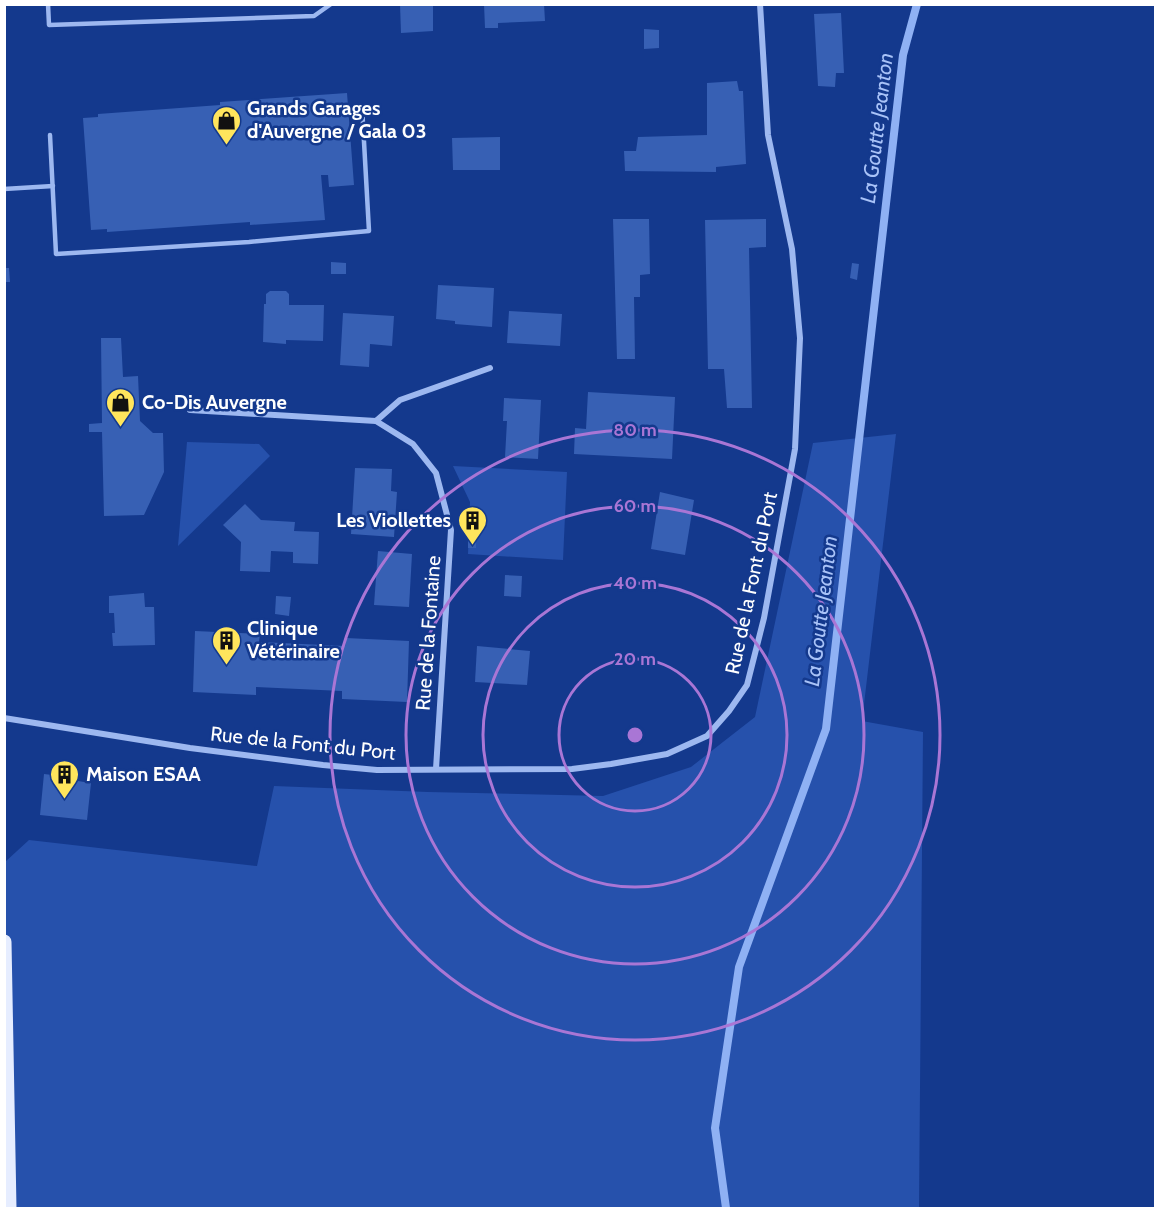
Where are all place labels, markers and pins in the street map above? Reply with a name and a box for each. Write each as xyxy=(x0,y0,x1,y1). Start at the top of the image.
place label: Grands Garages d'Auvergne / Gala 03 xyxy=(247,96,426,143)
shop icon: Grands Garages d'Auvergne / Gala 03 xyxy=(210,104,242,146)
shop icon: Co-Dis Auvergne xyxy=(105,386,137,428)
place label: Co-Dis Auvergne xyxy=(142,390,287,414)
building icon: Les Viollettes xyxy=(456,504,488,546)
place label: Les Viollettes xyxy=(336,508,451,532)
place label: Clinique Vétérinaire xyxy=(247,616,340,663)
building icon: Clinique Vétérinaire xyxy=(210,624,242,666)
centre of rings xyxy=(625,725,645,745)
building icon: Maison ESAA xyxy=(49,758,81,800)
place label: Maison ESAA xyxy=(86,762,201,786)

